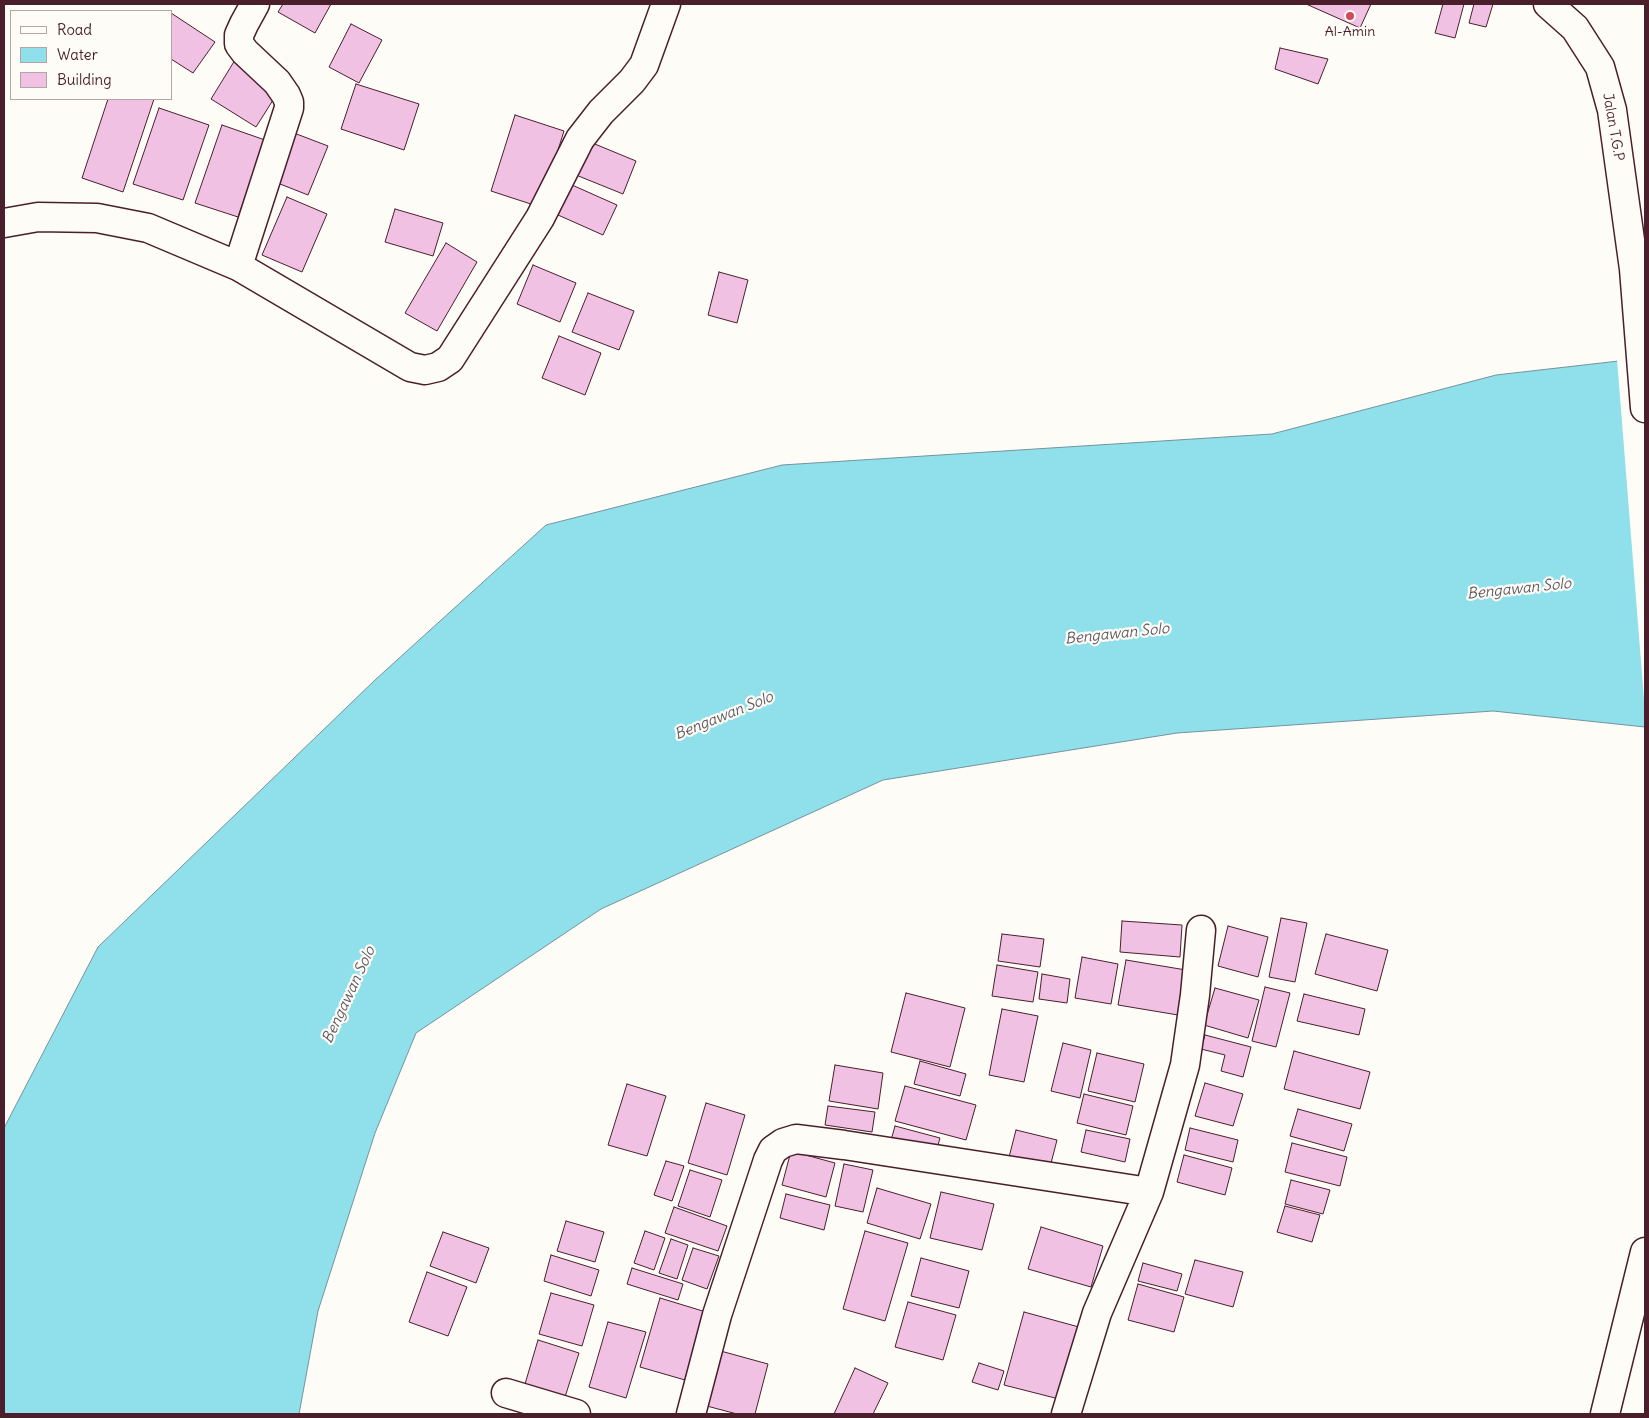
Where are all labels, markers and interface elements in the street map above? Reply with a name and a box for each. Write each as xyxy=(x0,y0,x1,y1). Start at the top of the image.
legend xyxy=(10,10,172,100)
marker: Al-Amin xyxy=(1344,10,1356,22)
text: Road xyxy=(57,20,92,39)
place label: Al-Amin xyxy=(1325,24,1375,40)
text: Water xyxy=(57,45,98,64)
text: Building xyxy=(57,70,112,89)
street label: Jalan T.G.P xyxy=(1599,92,1627,162)
water label: Bengawan Solo xyxy=(1466,575,1572,603)
water label: Bengawan Solo xyxy=(1064,620,1170,648)
water label: Bengawan Solo xyxy=(672,688,776,744)
water label: Bengawan Solo xyxy=(319,944,379,1046)

